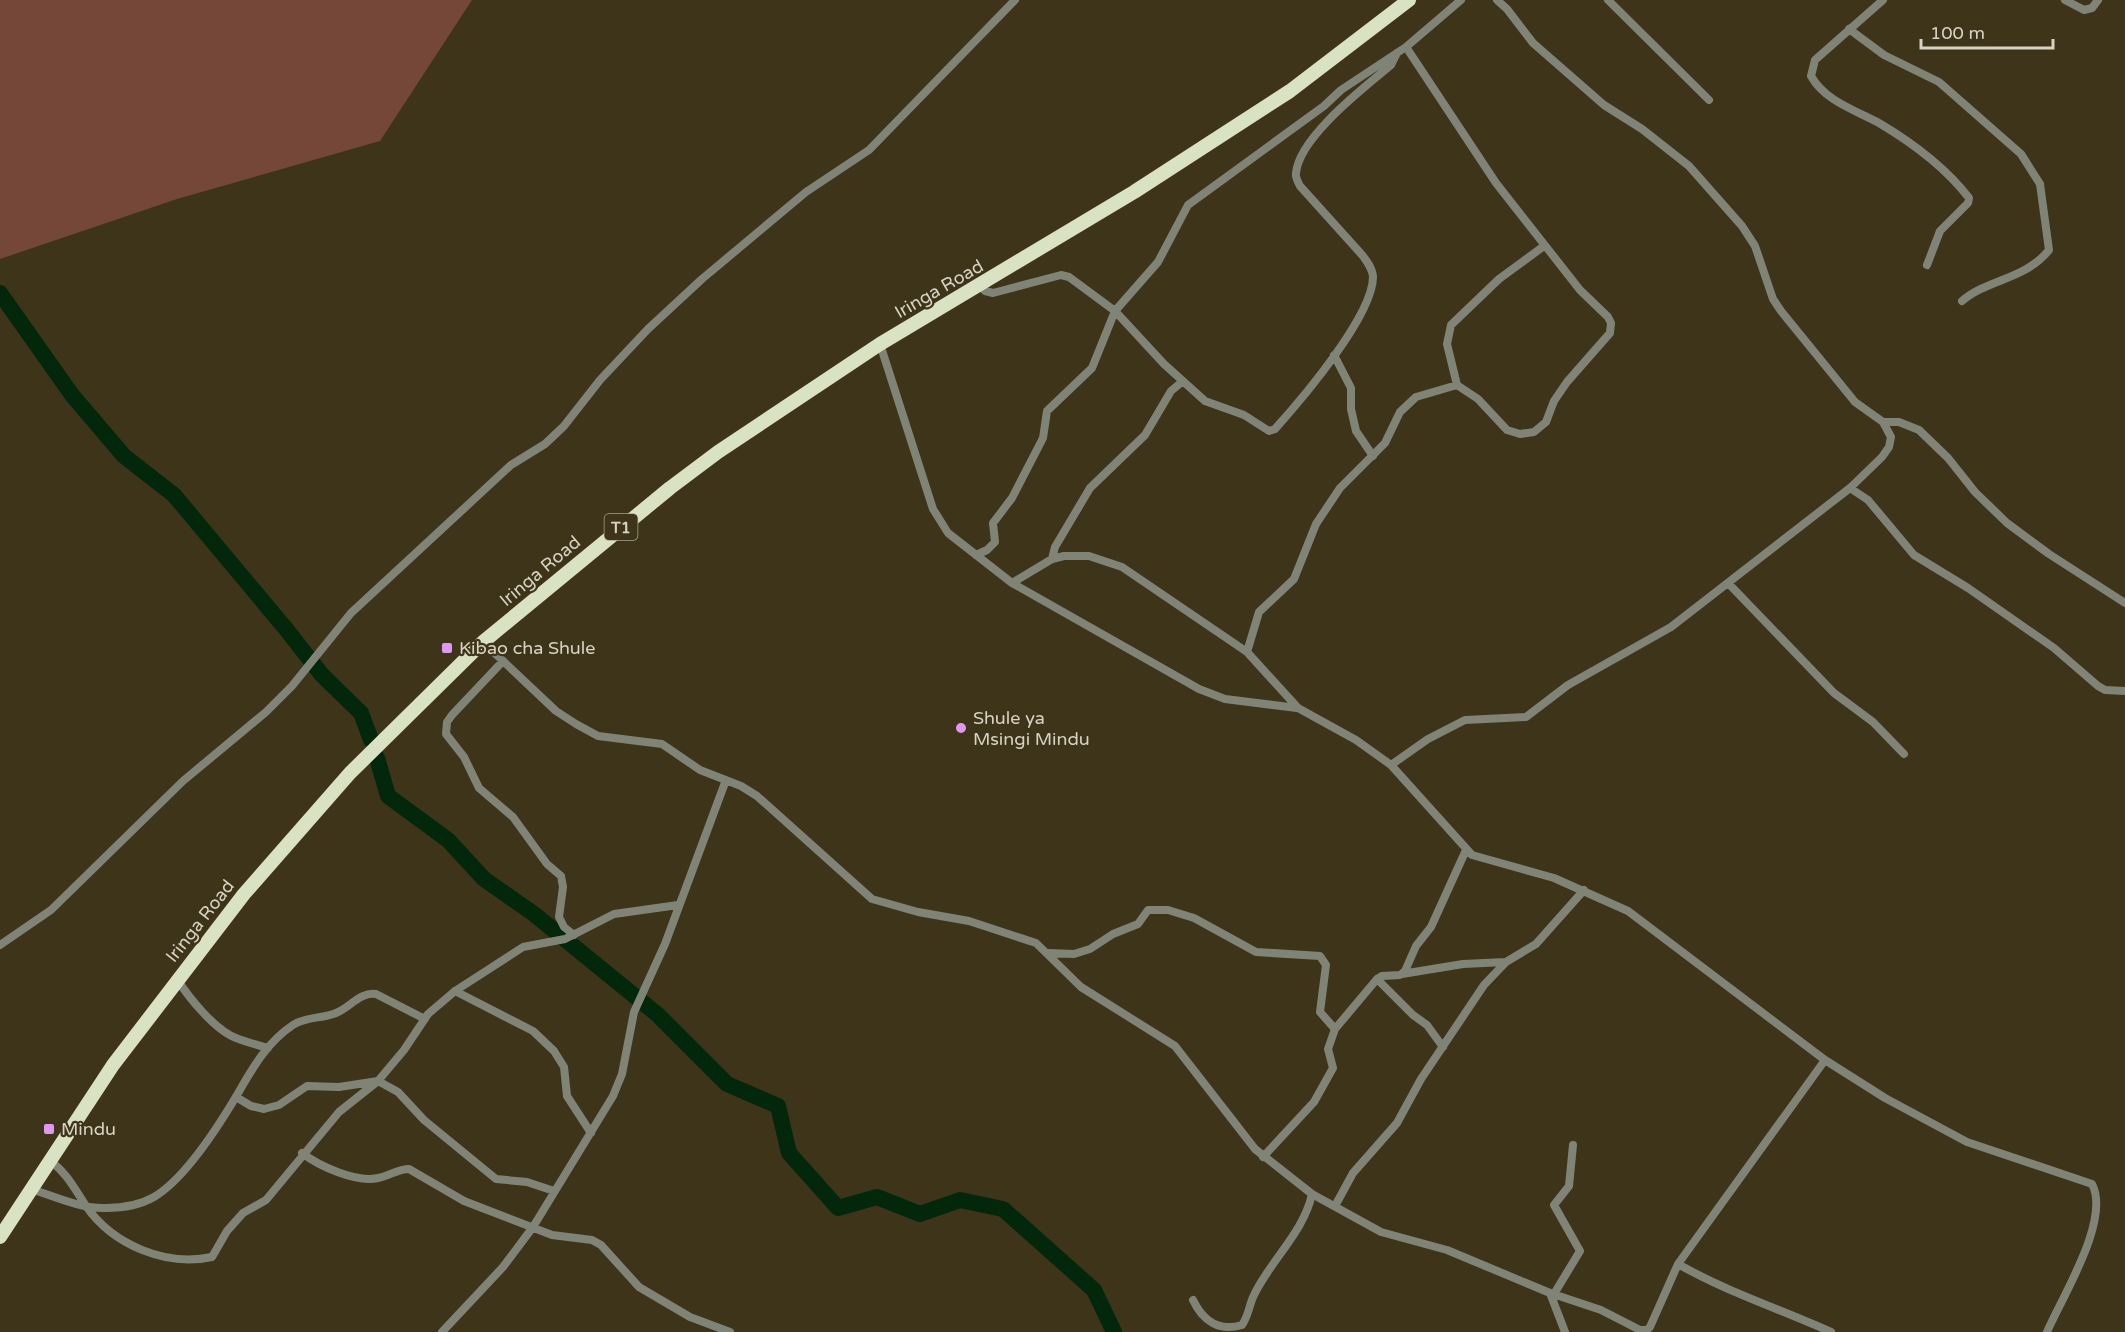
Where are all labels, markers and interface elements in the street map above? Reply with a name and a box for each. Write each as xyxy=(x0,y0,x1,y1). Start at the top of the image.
scale bar xyxy=(1921,12,2053,50)
text: 100 m xyxy=(1930,22,1985,44)
street label: Iringa Road xyxy=(891,255,987,323)
road number: T1 xyxy=(604,514,638,540)
street label: Iringa Road xyxy=(495,531,585,611)
place label: Kibao cha Shule xyxy=(459,637,595,659)
marker: Kibao cha Shule xyxy=(440,641,454,655)
place label: Shule ya Msingi Mindu xyxy=(973,707,1090,750)
marker: Shule ya Msingi Mindu xyxy=(954,721,968,735)
street label: Iringa Road xyxy=(161,875,239,967)
place label: Mindu xyxy=(61,1118,116,1140)
marker: Mindu xyxy=(42,1122,56,1136)

